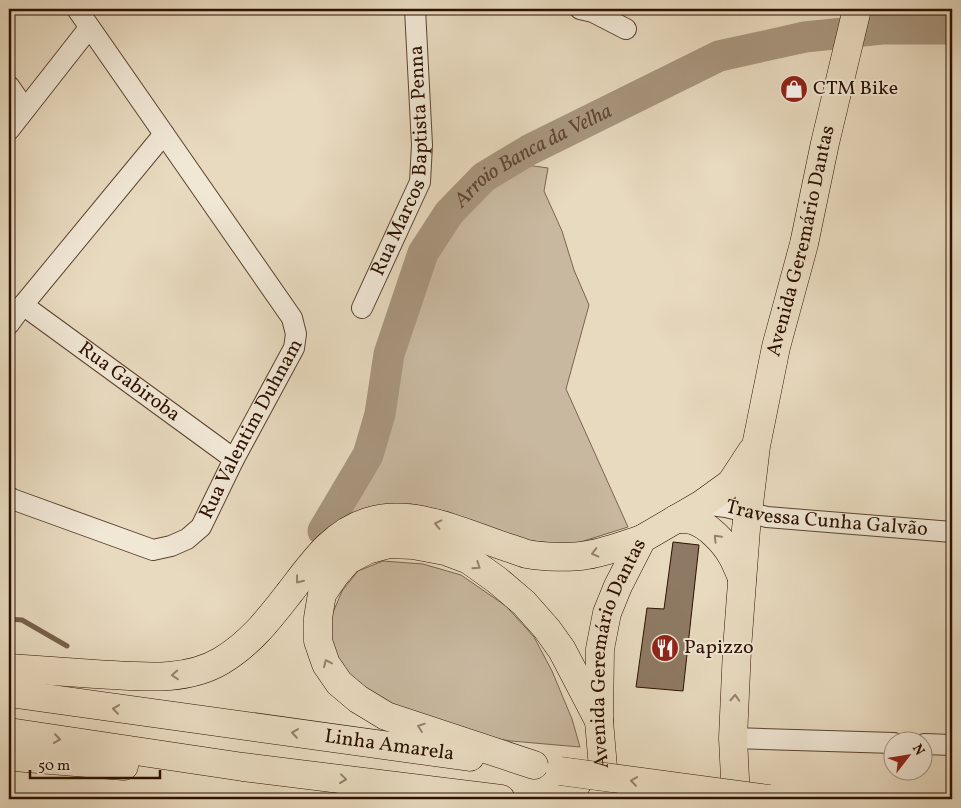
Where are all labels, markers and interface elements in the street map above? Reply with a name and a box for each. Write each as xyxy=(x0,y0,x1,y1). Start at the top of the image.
street label: Rua Marcos Baptista Penna xyxy=(365,45,436,281)
shop icon: CTM Bike xyxy=(779,74,809,104)
place label: CTM Bike xyxy=(813,75,898,103)
water label: Arroio Banca da Velha xyxy=(447,97,617,215)
street label: Avenida Geremário Dantas xyxy=(760,123,843,359)
street label: Rua Valentim Duhnam xyxy=(193,334,310,524)
street label: Rua Gabiroba xyxy=(72,335,186,429)
street label: Travessa Cunha Galvão xyxy=(723,493,929,544)
one-way arrow xyxy=(433,519,442,530)
street label: Avenida Geremário Dantas xyxy=(585,534,654,770)
one-way arrow xyxy=(714,535,723,544)
one-way arrow xyxy=(591,547,600,558)
one-way arrow xyxy=(471,560,480,569)
one-way arrow xyxy=(297,574,305,583)
restaurant icon: Papizzo xyxy=(650,633,680,663)
place label: Papizzo xyxy=(684,634,754,662)
one-way arrow xyxy=(323,659,333,668)
one-way arrow xyxy=(171,670,179,681)
one-way arrow xyxy=(729,694,740,702)
one-way arrow xyxy=(112,704,121,714)
street label: Linha Amarela xyxy=(323,723,456,769)
one-way arrow xyxy=(417,723,426,733)
one-way arrow xyxy=(290,728,298,739)
north arrow xyxy=(884,730,934,780)
one-way arrow xyxy=(53,733,61,744)
text: N xyxy=(907,741,929,759)
scale bar xyxy=(30,748,160,780)
text: 50 m xyxy=(38,756,70,777)
one-way arrow xyxy=(340,773,348,784)
one-way arrow xyxy=(629,776,637,787)

